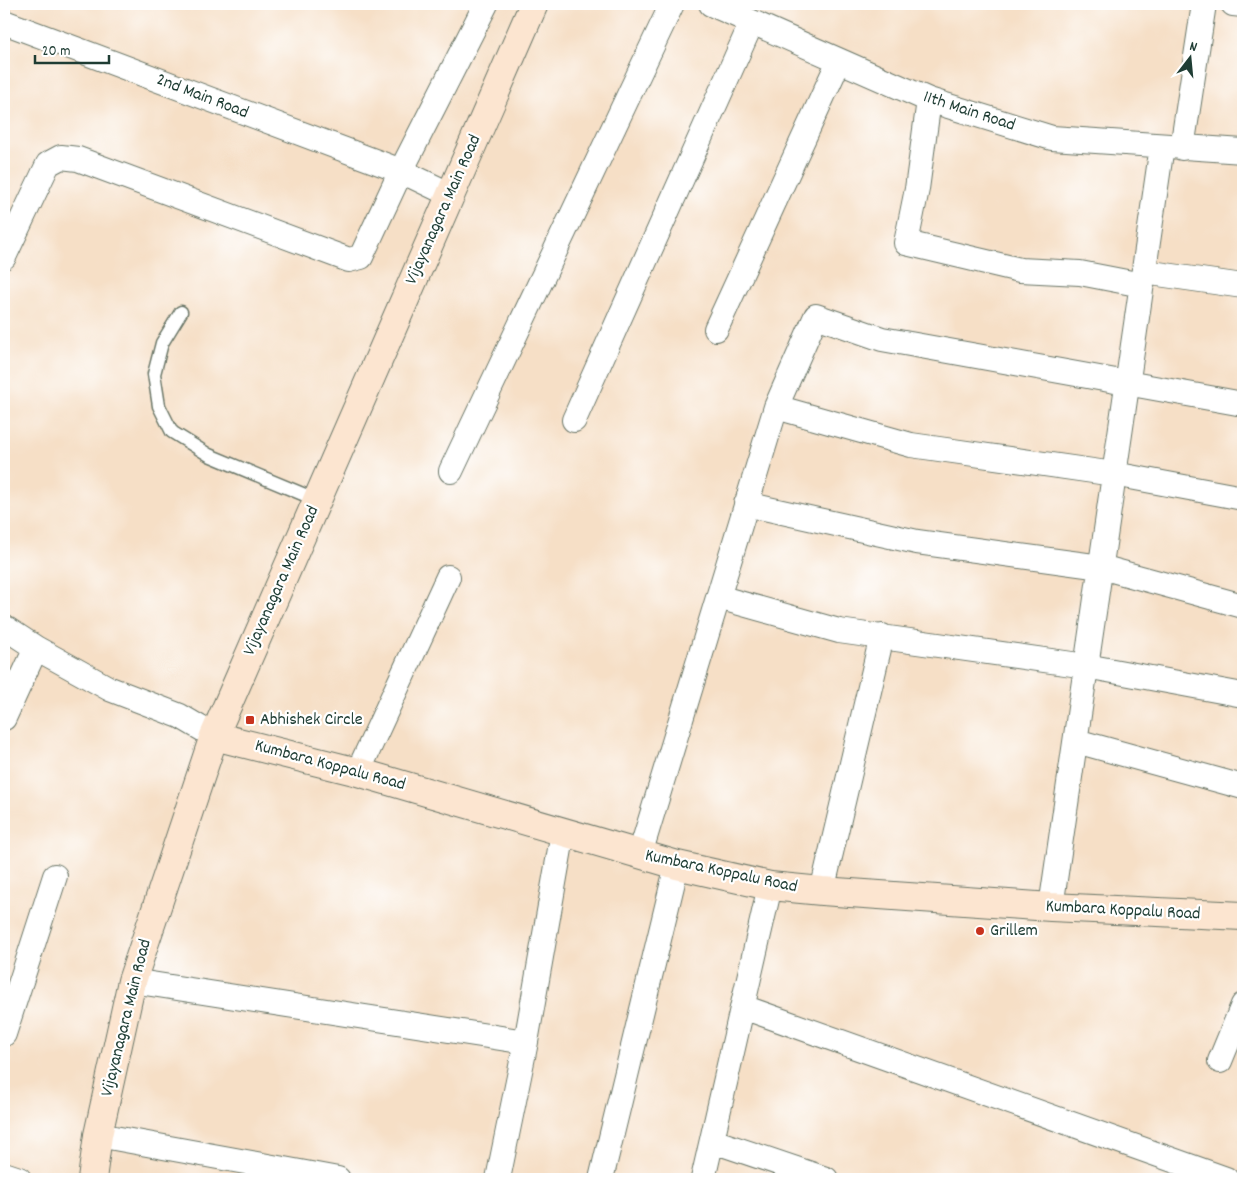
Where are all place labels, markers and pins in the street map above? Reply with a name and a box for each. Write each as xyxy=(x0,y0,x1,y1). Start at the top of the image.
place label: Abhishek Circle xyxy=(260,708,363,733)
marker: Abhishek Circle xyxy=(244,714,256,726)
place label: Grillem xyxy=(990,919,1038,944)
marker: Grillem xyxy=(974,925,986,937)

